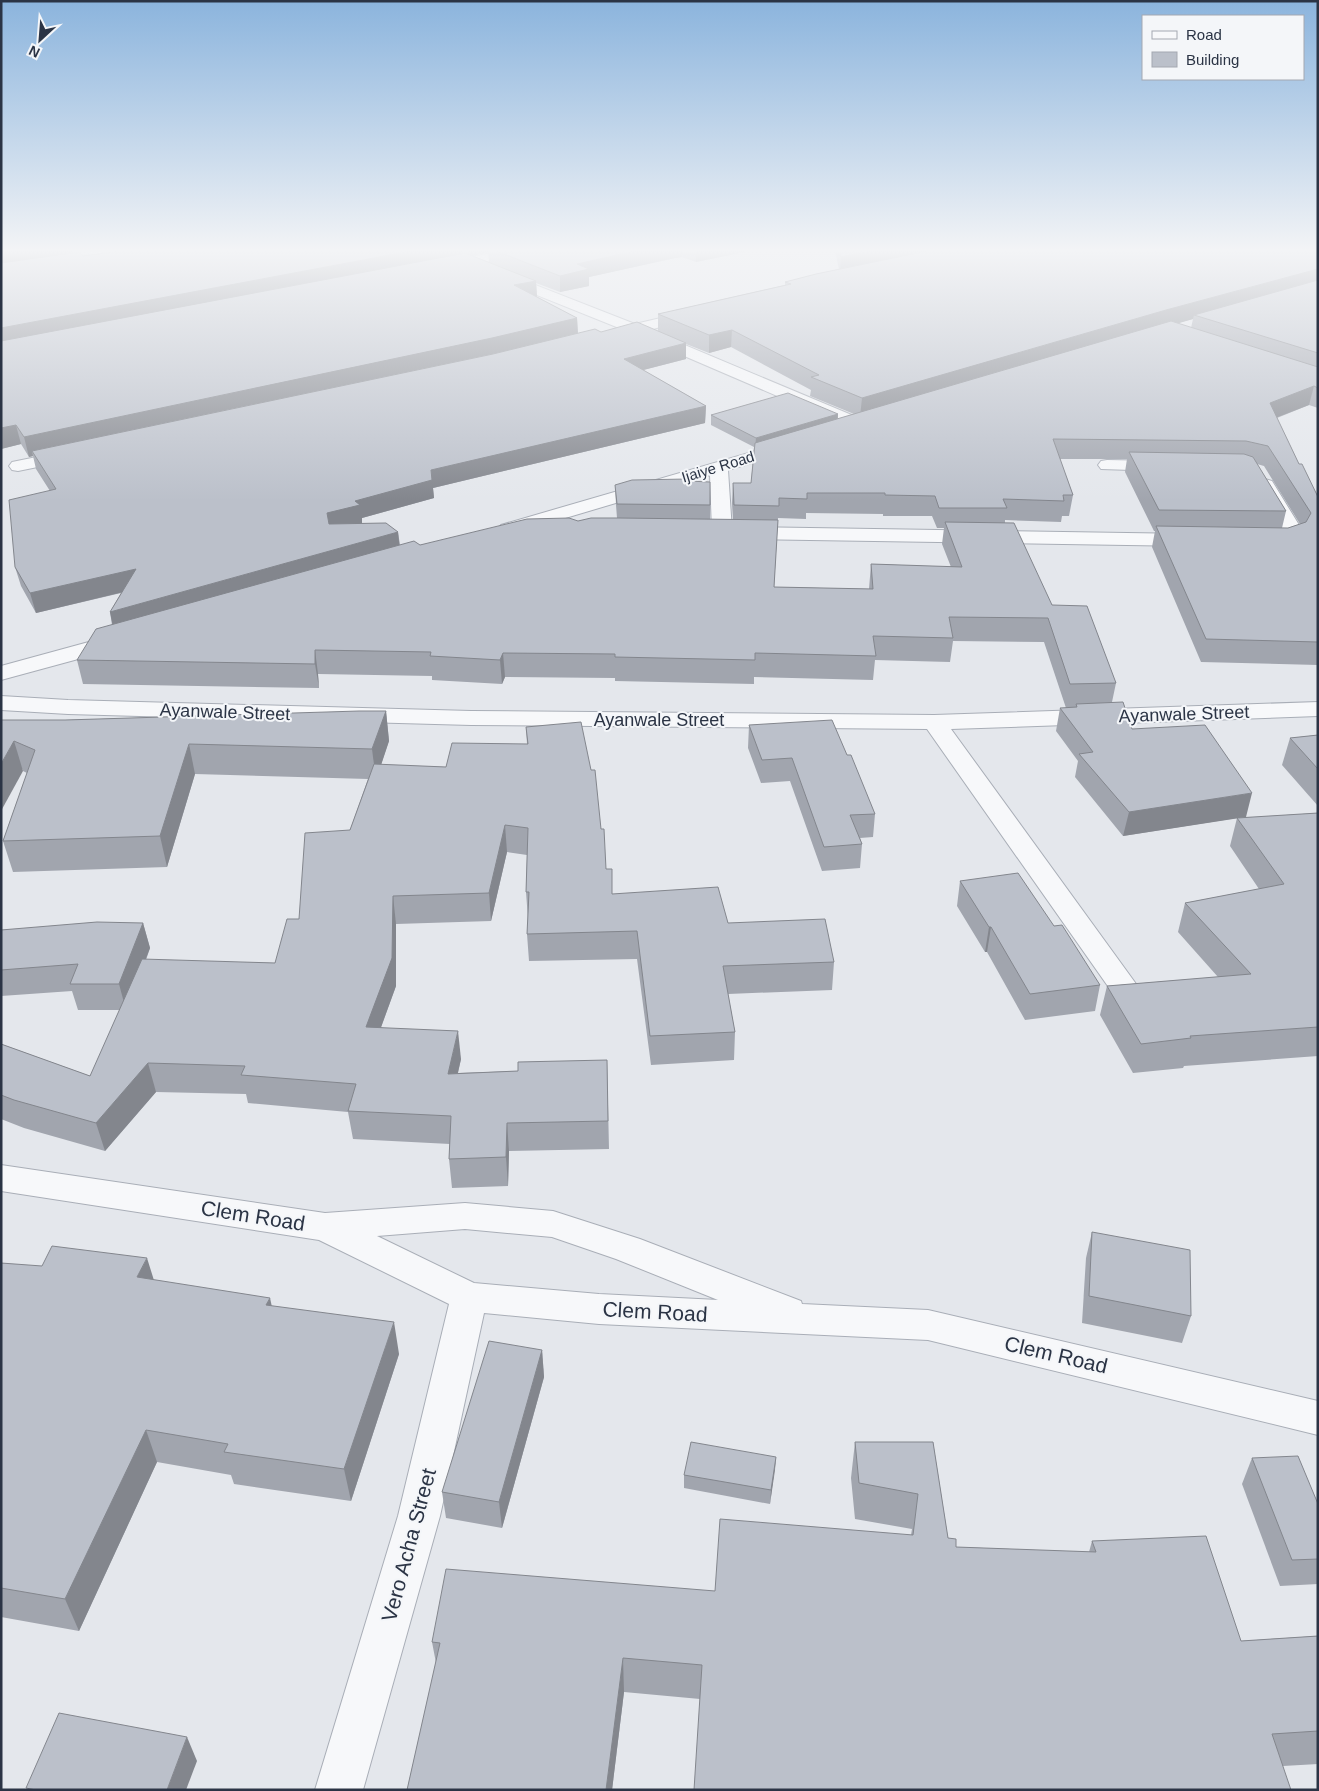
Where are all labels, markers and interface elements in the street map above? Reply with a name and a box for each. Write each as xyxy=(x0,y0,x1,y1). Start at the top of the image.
north arrow xyxy=(15,15,65,65)
legend xyxy=(1142,15,1304,80)
text: Road xyxy=(1186,26,1222,43)
text: N xyxy=(26,42,42,61)
text: Building xyxy=(1186,51,1239,68)
street label: Ijaiye Road xyxy=(679,447,756,486)
street label: Ayanwale Street xyxy=(159,700,291,724)
street label: Ayanwale Street xyxy=(1118,702,1250,726)
street label: Ayanwale Street xyxy=(594,710,724,730)
street label: Clem Road xyxy=(199,1196,307,1235)
street label: Clem Road xyxy=(602,1297,708,1326)
street label: Clem Road xyxy=(1002,1331,1110,1378)
street label: Vero Acha Street xyxy=(377,1466,440,1624)

